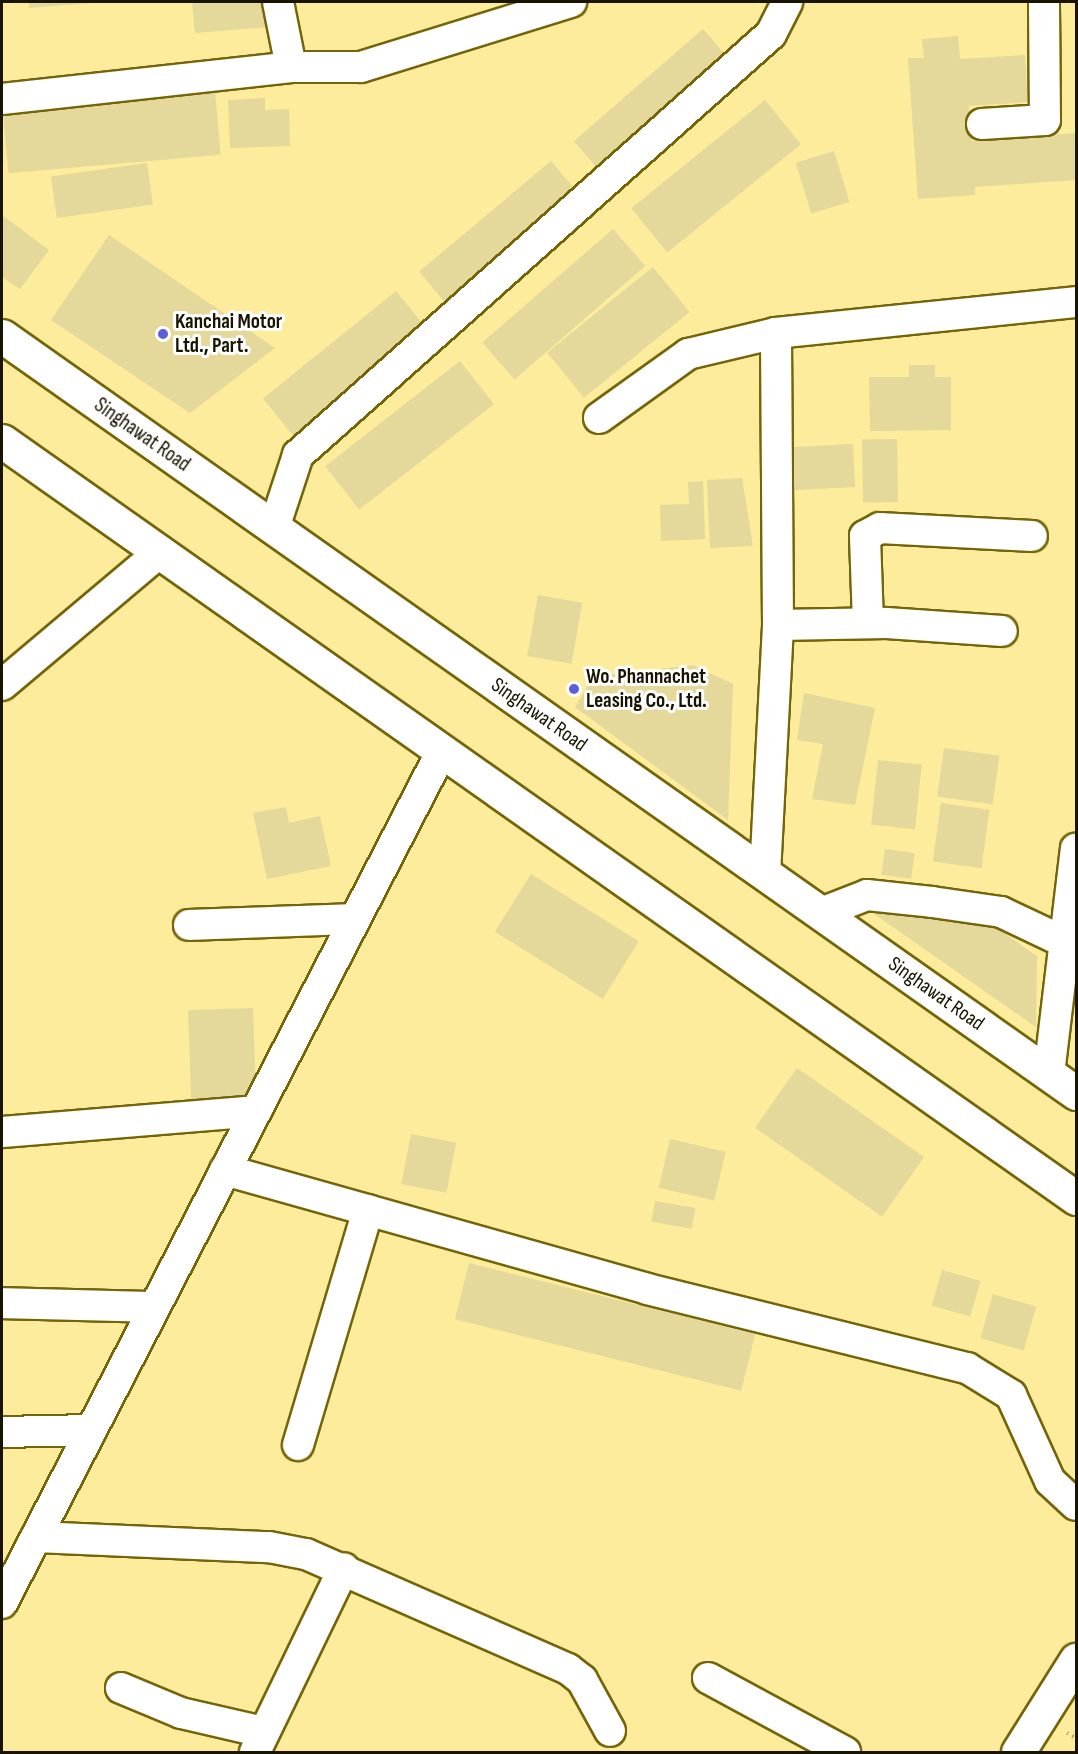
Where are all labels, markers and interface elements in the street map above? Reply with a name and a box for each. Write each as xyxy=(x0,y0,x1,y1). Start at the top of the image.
place label: Kanchai Motor Ltd., Part. xyxy=(175,309,282,359)
marker: Kanchai Motor Ltd., Part. xyxy=(156,327,170,341)
street label: Singhawat Road xyxy=(89,393,195,477)
place label: Wo. Phannachet Leasing Co., Ltd. xyxy=(586,664,707,714)
street label: Singhawat Road xyxy=(486,673,592,757)
marker: Wo. Phannachet Leasing Co., Ltd. xyxy=(567,682,581,696)
street label: Singhawat Road xyxy=(883,952,989,1036)

